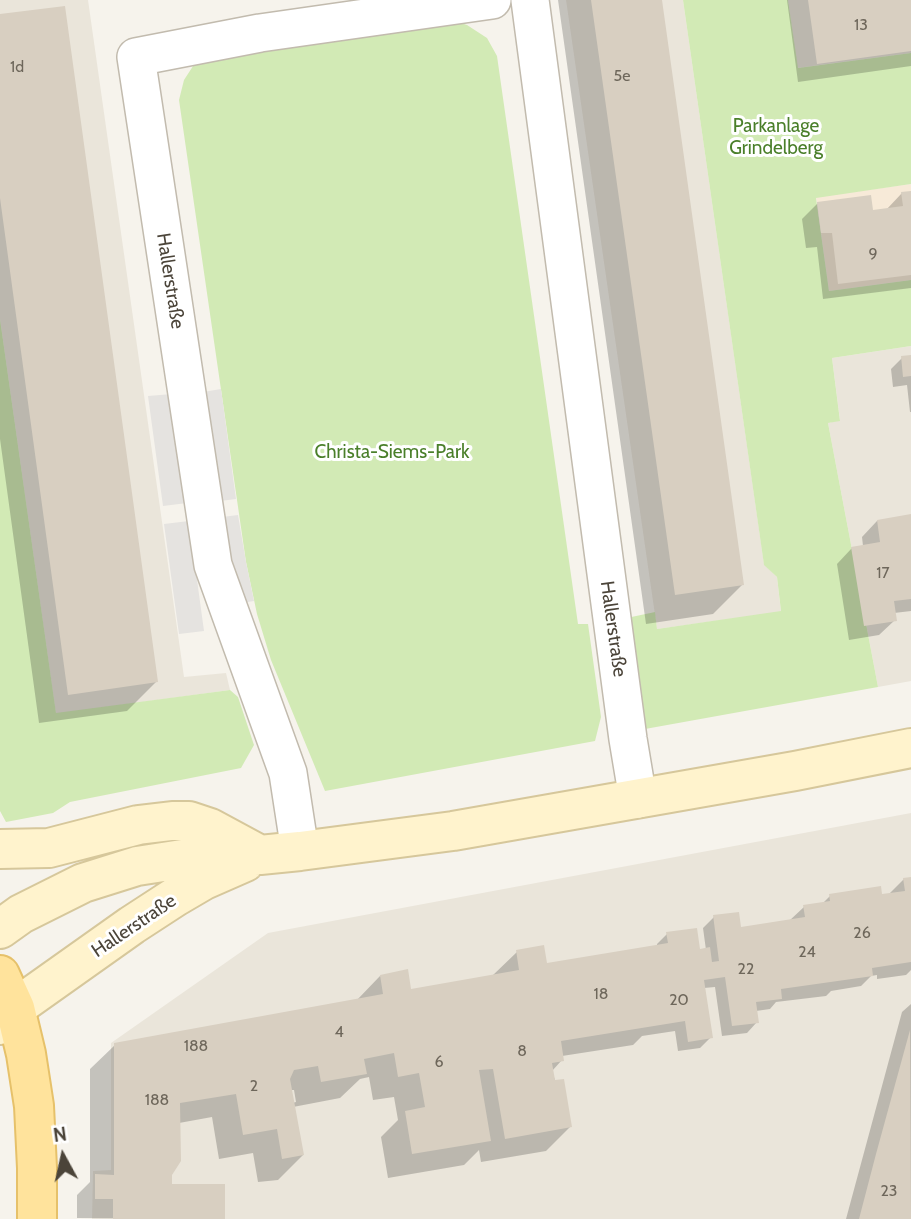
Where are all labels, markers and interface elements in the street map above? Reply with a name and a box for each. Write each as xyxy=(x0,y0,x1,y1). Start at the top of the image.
house number: 13 xyxy=(854,15,868,35)
house number: 1d xyxy=(10,57,24,77)
house number: 5e xyxy=(614,66,630,86)
park label: Parkanlage Grindelberg xyxy=(729,115,823,159)
street label: Hallerstraße xyxy=(151,231,189,331)
house number: 9 xyxy=(868,244,878,264)
park label: Christa-Siems-Park xyxy=(315,441,469,463)
house number: 17 xyxy=(876,563,890,583)
street label: Hallerstraße xyxy=(595,579,631,679)
street label: Hallerstraße xyxy=(87,889,181,963)
house number: 26 xyxy=(853,923,871,943)
house number: 24 xyxy=(798,942,816,962)
house number: 22 xyxy=(738,959,754,979)
house number: 18 xyxy=(594,984,608,1004)
house number: 20 xyxy=(669,990,689,1010)
house number: 4 xyxy=(334,1022,344,1042)
house number: 188 xyxy=(184,1036,208,1056)
house number: 8 xyxy=(517,1041,527,1061)
house number: 6 xyxy=(434,1052,444,1072)
house number: 2 xyxy=(250,1076,258,1096)
house number: 188 xyxy=(145,1090,169,1110)
north arrow xyxy=(28,1121,98,1191)
text: N xyxy=(52,1122,68,1147)
house number: 23 xyxy=(880,1181,898,1201)

